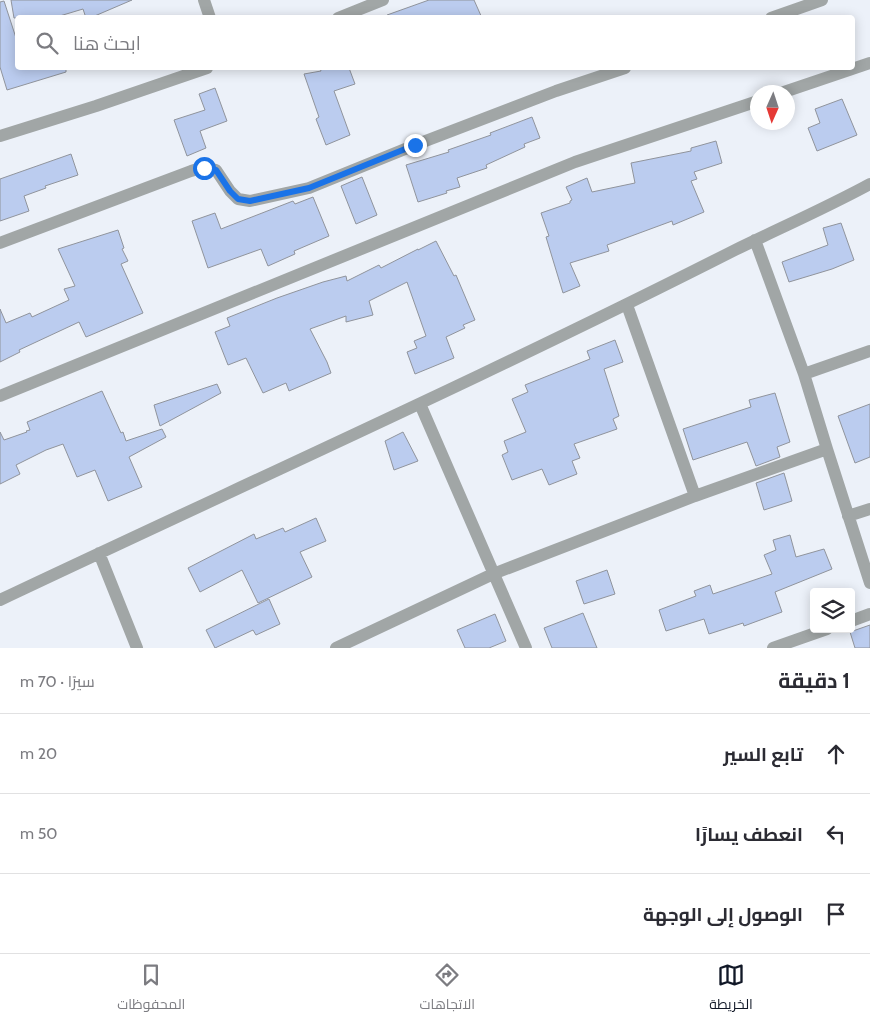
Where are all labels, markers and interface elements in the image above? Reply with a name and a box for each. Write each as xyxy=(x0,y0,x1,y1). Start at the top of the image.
search box xyxy=(15,15,855,70)
icon: search xyxy=(33,29,61,57)
text: ابحث هنا xyxy=(73,32,141,55)
north arrow xyxy=(750,85,795,130)
route end xyxy=(404,134,427,157)
route start xyxy=(193,157,216,180)
map controls xyxy=(810,588,855,633)
button: layers xyxy=(810,588,855,633)
text: 1 دقيقة xyxy=(778,668,850,693)
text: سيرًا · 70 m xyxy=(20,672,95,691)
icon: ahead xyxy=(822,740,850,768)
text: تابع السير xyxy=(723,743,803,766)
text: 20 m xyxy=(20,744,57,763)
icon: left xyxy=(822,820,850,848)
text: انعطف يسارًا xyxy=(695,823,803,846)
text: 50 m xyxy=(20,824,57,843)
icon: arrive xyxy=(822,900,850,928)
text: الوصول إلى الوجهة xyxy=(643,903,803,926)
tab: المحفوظات xyxy=(117,961,185,1017)
tab: الاتجاهات xyxy=(420,961,475,1017)
tab: الخريطة xyxy=(709,961,753,1017)

